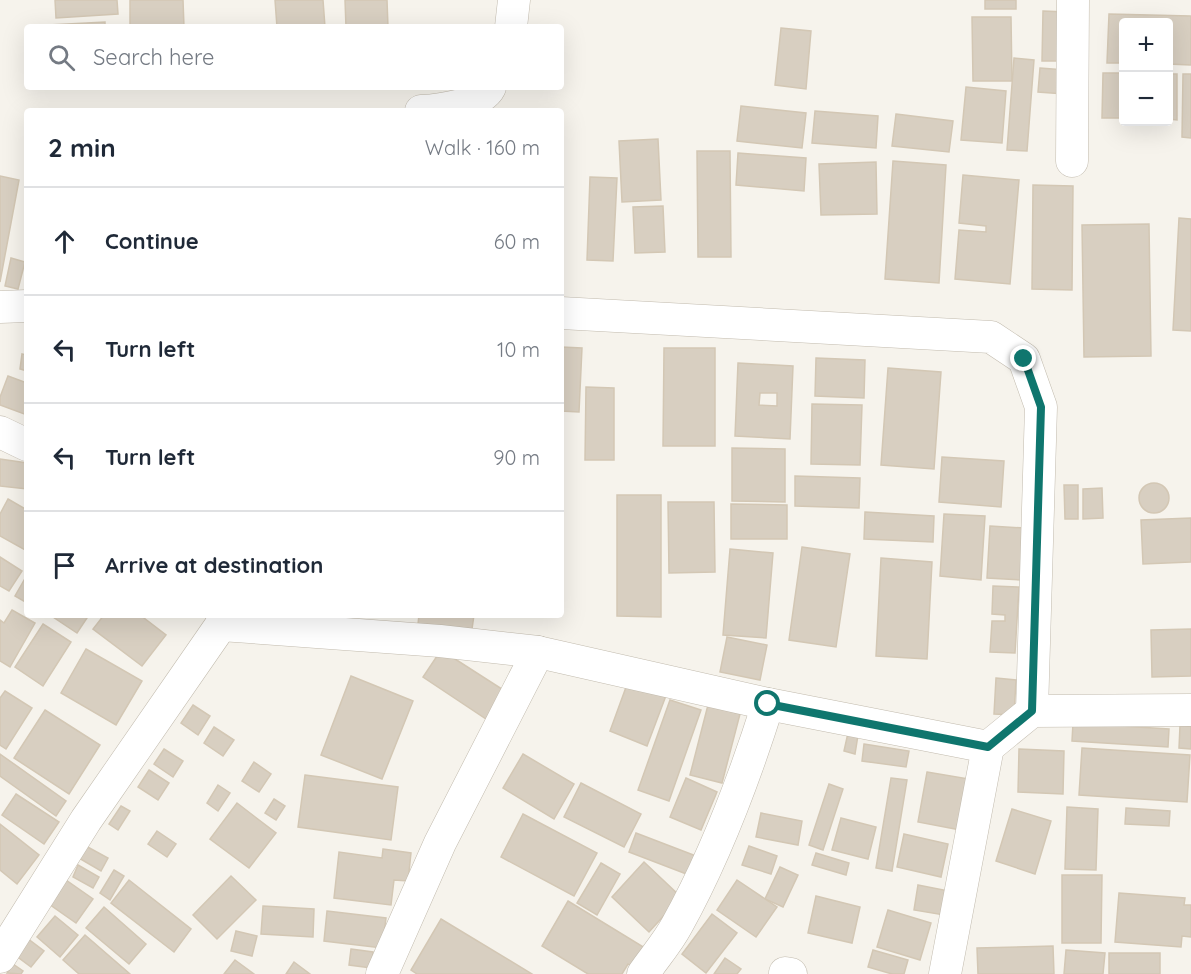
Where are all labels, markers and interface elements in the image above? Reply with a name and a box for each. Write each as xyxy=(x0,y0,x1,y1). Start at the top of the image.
map controls xyxy=(1119,18,1173,126)
button: + xyxy=(1119,18,1173,72)
search box xyxy=(24,24,564,90)
icon: search xyxy=(45,41,78,74)
text: Search here xyxy=(93,43,214,71)
button: − xyxy=(1119,72,1173,126)
text: 2 min xyxy=(48,131,116,164)
text: Walk · 160 m xyxy=(425,135,540,160)
icon: ahead xyxy=(48,225,81,258)
text: Continue xyxy=(105,227,199,255)
text: 60 m xyxy=(494,229,540,254)
icon: left xyxy=(48,333,81,366)
text: Turn left xyxy=(105,335,195,363)
text: 10 m xyxy=(497,337,540,362)
route end xyxy=(1010,345,1036,371)
icon: left xyxy=(48,441,81,474)
text: Turn left xyxy=(105,443,195,471)
text: 90 m xyxy=(493,445,540,470)
icon: arrive xyxy=(48,549,81,582)
text: Arrive at destination xyxy=(105,551,323,579)
route start xyxy=(754,690,780,716)

